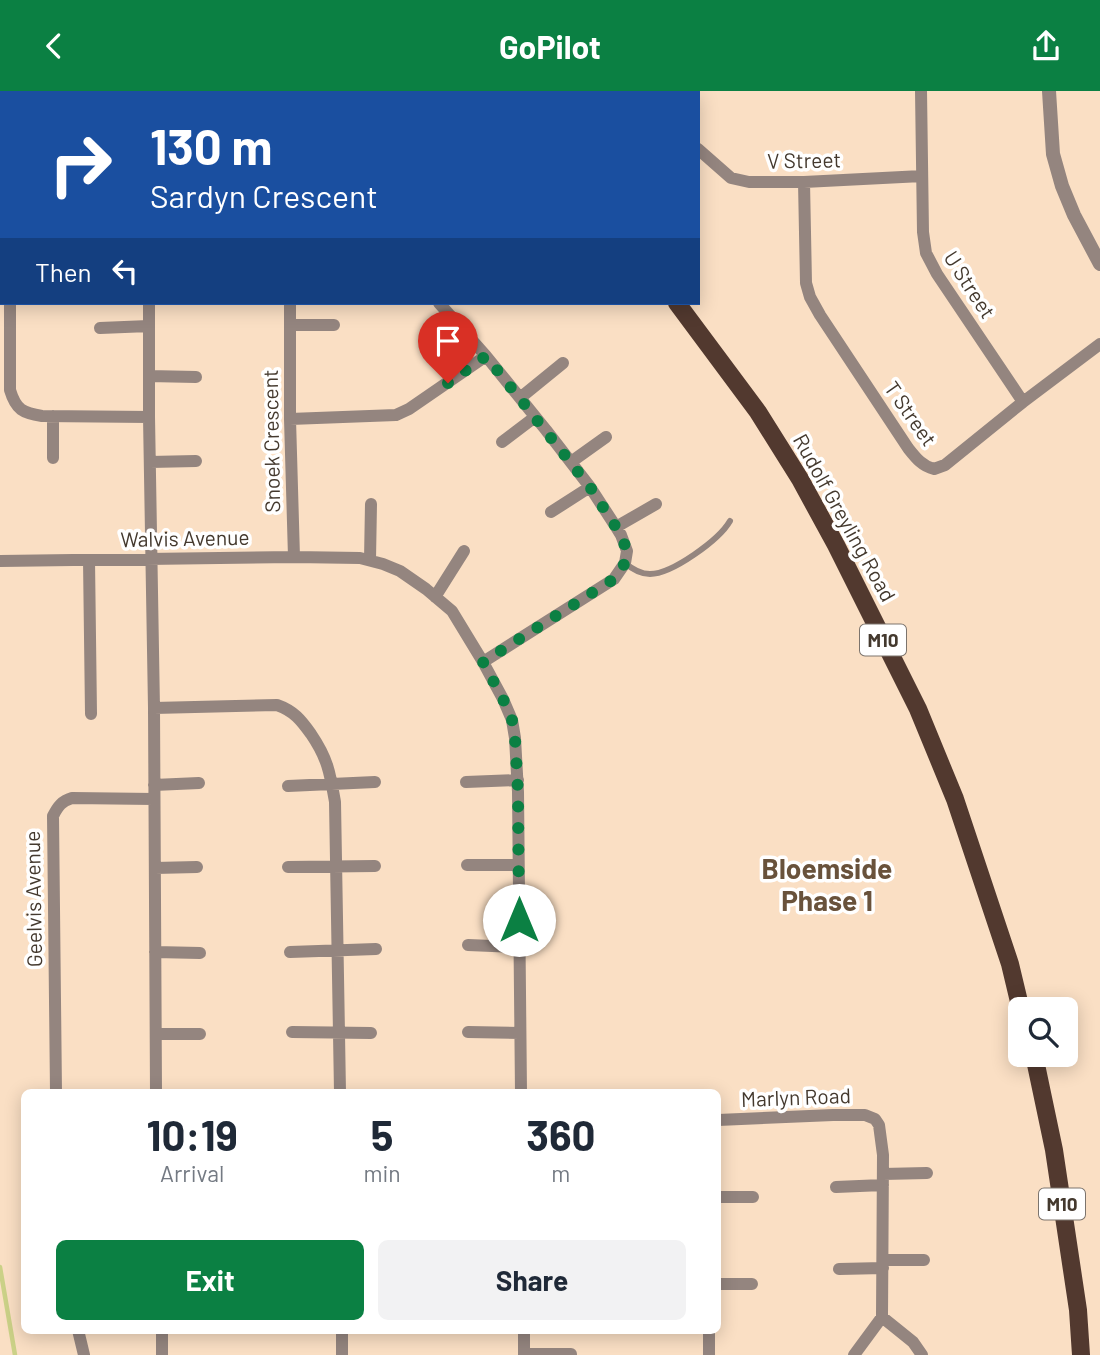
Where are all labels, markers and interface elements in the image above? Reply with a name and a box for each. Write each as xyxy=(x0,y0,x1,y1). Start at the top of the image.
icon: back xyxy=(35,27,73,65)
text: GoPilot xyxy=(499,27,601,65)
icon: share xyxy=(1027,27,1065,65)
text: 130 m xyxy=(150,116,272,175)
icon: right xyxy=(35,119,126,210)
street label: V Street xyxy=(767,146,841,173)
text: Sardyn Crescent xyxy=(150,176,378,214)
street label: U Street xyxy=(939,246,1001,323)
icon: left xyxy=(106,252,144,290)
text: Then xyxy=(35,256,92,287)
pin xyxy=(418,311,478,383)
icon: arrive xyxy=(429,322,467,360)
street label: Snoek Crescent xyxy=(257,369,284,513)
street label: T Street xyxy=(880,376,943,450)
street label: Rudolf Greyling Road xyxy=(789,429,902,606)
street label: Walvis Avenue xyxy=(120,524,250,551)
road number: M10 xyxy=(860,625,906,655)
street label: Geelvis Avenue xyxy=(19,831,46,967)
district label: Bloemside Phase 1 xyxy=(762,851,892,917)
position arrow xyxy=(482,883,556,957)
map controls xyxy=(1008,997,1078,1067)
button: search xyxy=(1008,997,1078,1067)
street label: Marlyn Road xyxy=(741,1082,851,1111)
text: 10:19 xyxy=(147,1109,238,1159)
text: 5 xyxy=(371,1109,393,1159)
text: 360 xyxy=(526,1109,595,1159)
text: Arrival xyxy=(160,1159,224,1187)
text: min xyxy=(363,1159,401,1187)
text: m xyxy=(551,1159,570,1187)
road number: M10 xyxy=(1039,1189,1085,1219)
button: Exit xyxy=(56,1240,364,1320)
button: Share xyxy=(378,1240,686,1320)

